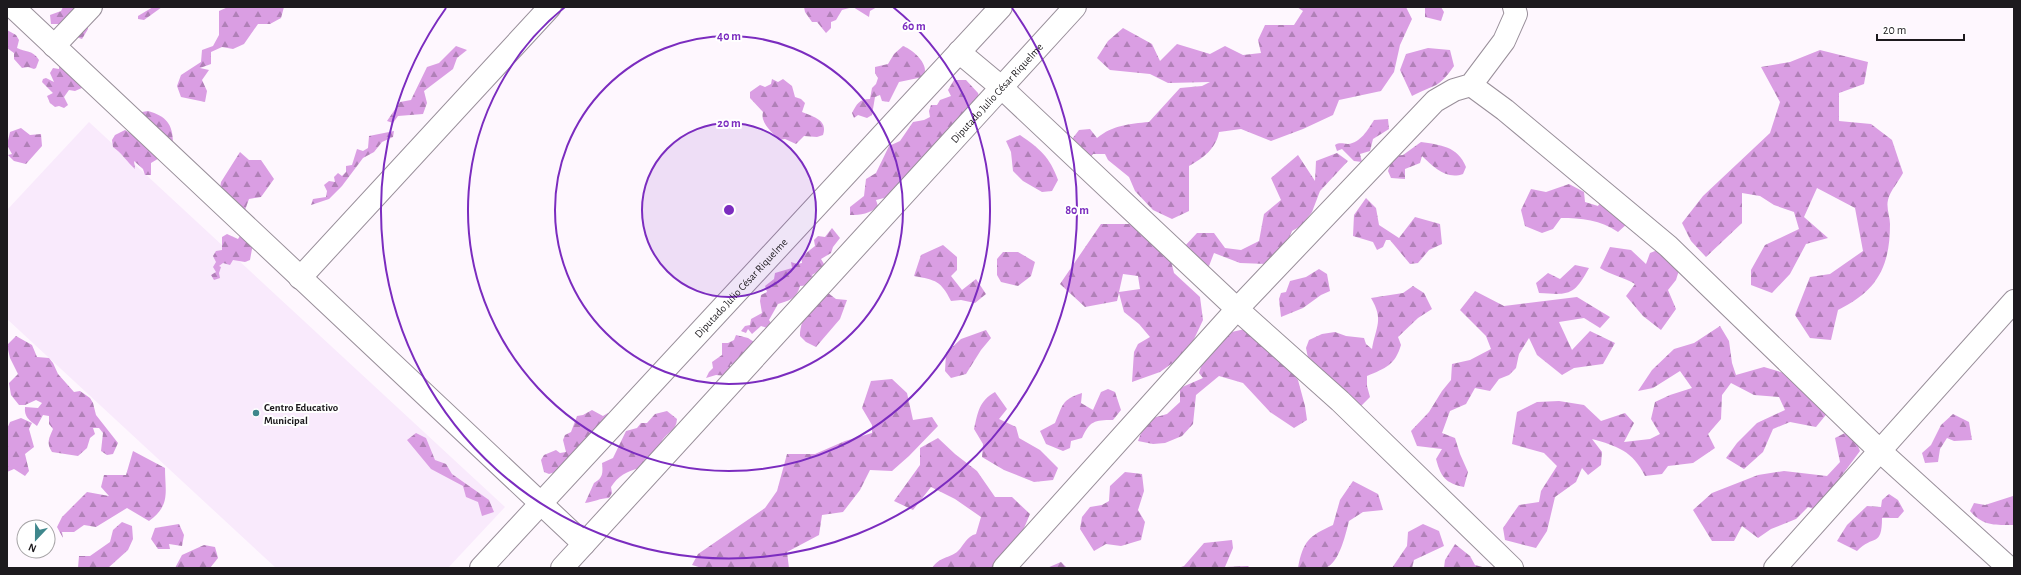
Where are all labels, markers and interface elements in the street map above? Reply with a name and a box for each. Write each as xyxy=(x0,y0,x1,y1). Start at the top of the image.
scale bar xyxy=(1877,16,1964,42)
text: 60 m xyxy=(902,20,926,32)
text: 20 m xyxy=(1883,24,1906,36)
text: 40 m xyxy=(717,30,741,42)
street label: Diputado Julio César Riquelme xyxy=(949,41,1045,145)
text: 20 m xyxy=(717,117,741,129)
centre of rings xyxy=(722,203,736,217)
text: 80 m xyxy=(1065,204,1089,216)
street label: Diputado Julio César Riquelme xyxy=(693,236,790,340)
place label: Centro Educativo Municipal xyxy=(264,402,339,426)
marker: Centro Educativo Municipal xyxy=(251,408,261,418)
north arrow xyxy=(16,519,56,559)
text: N xyxy=(27,541,38,554)

